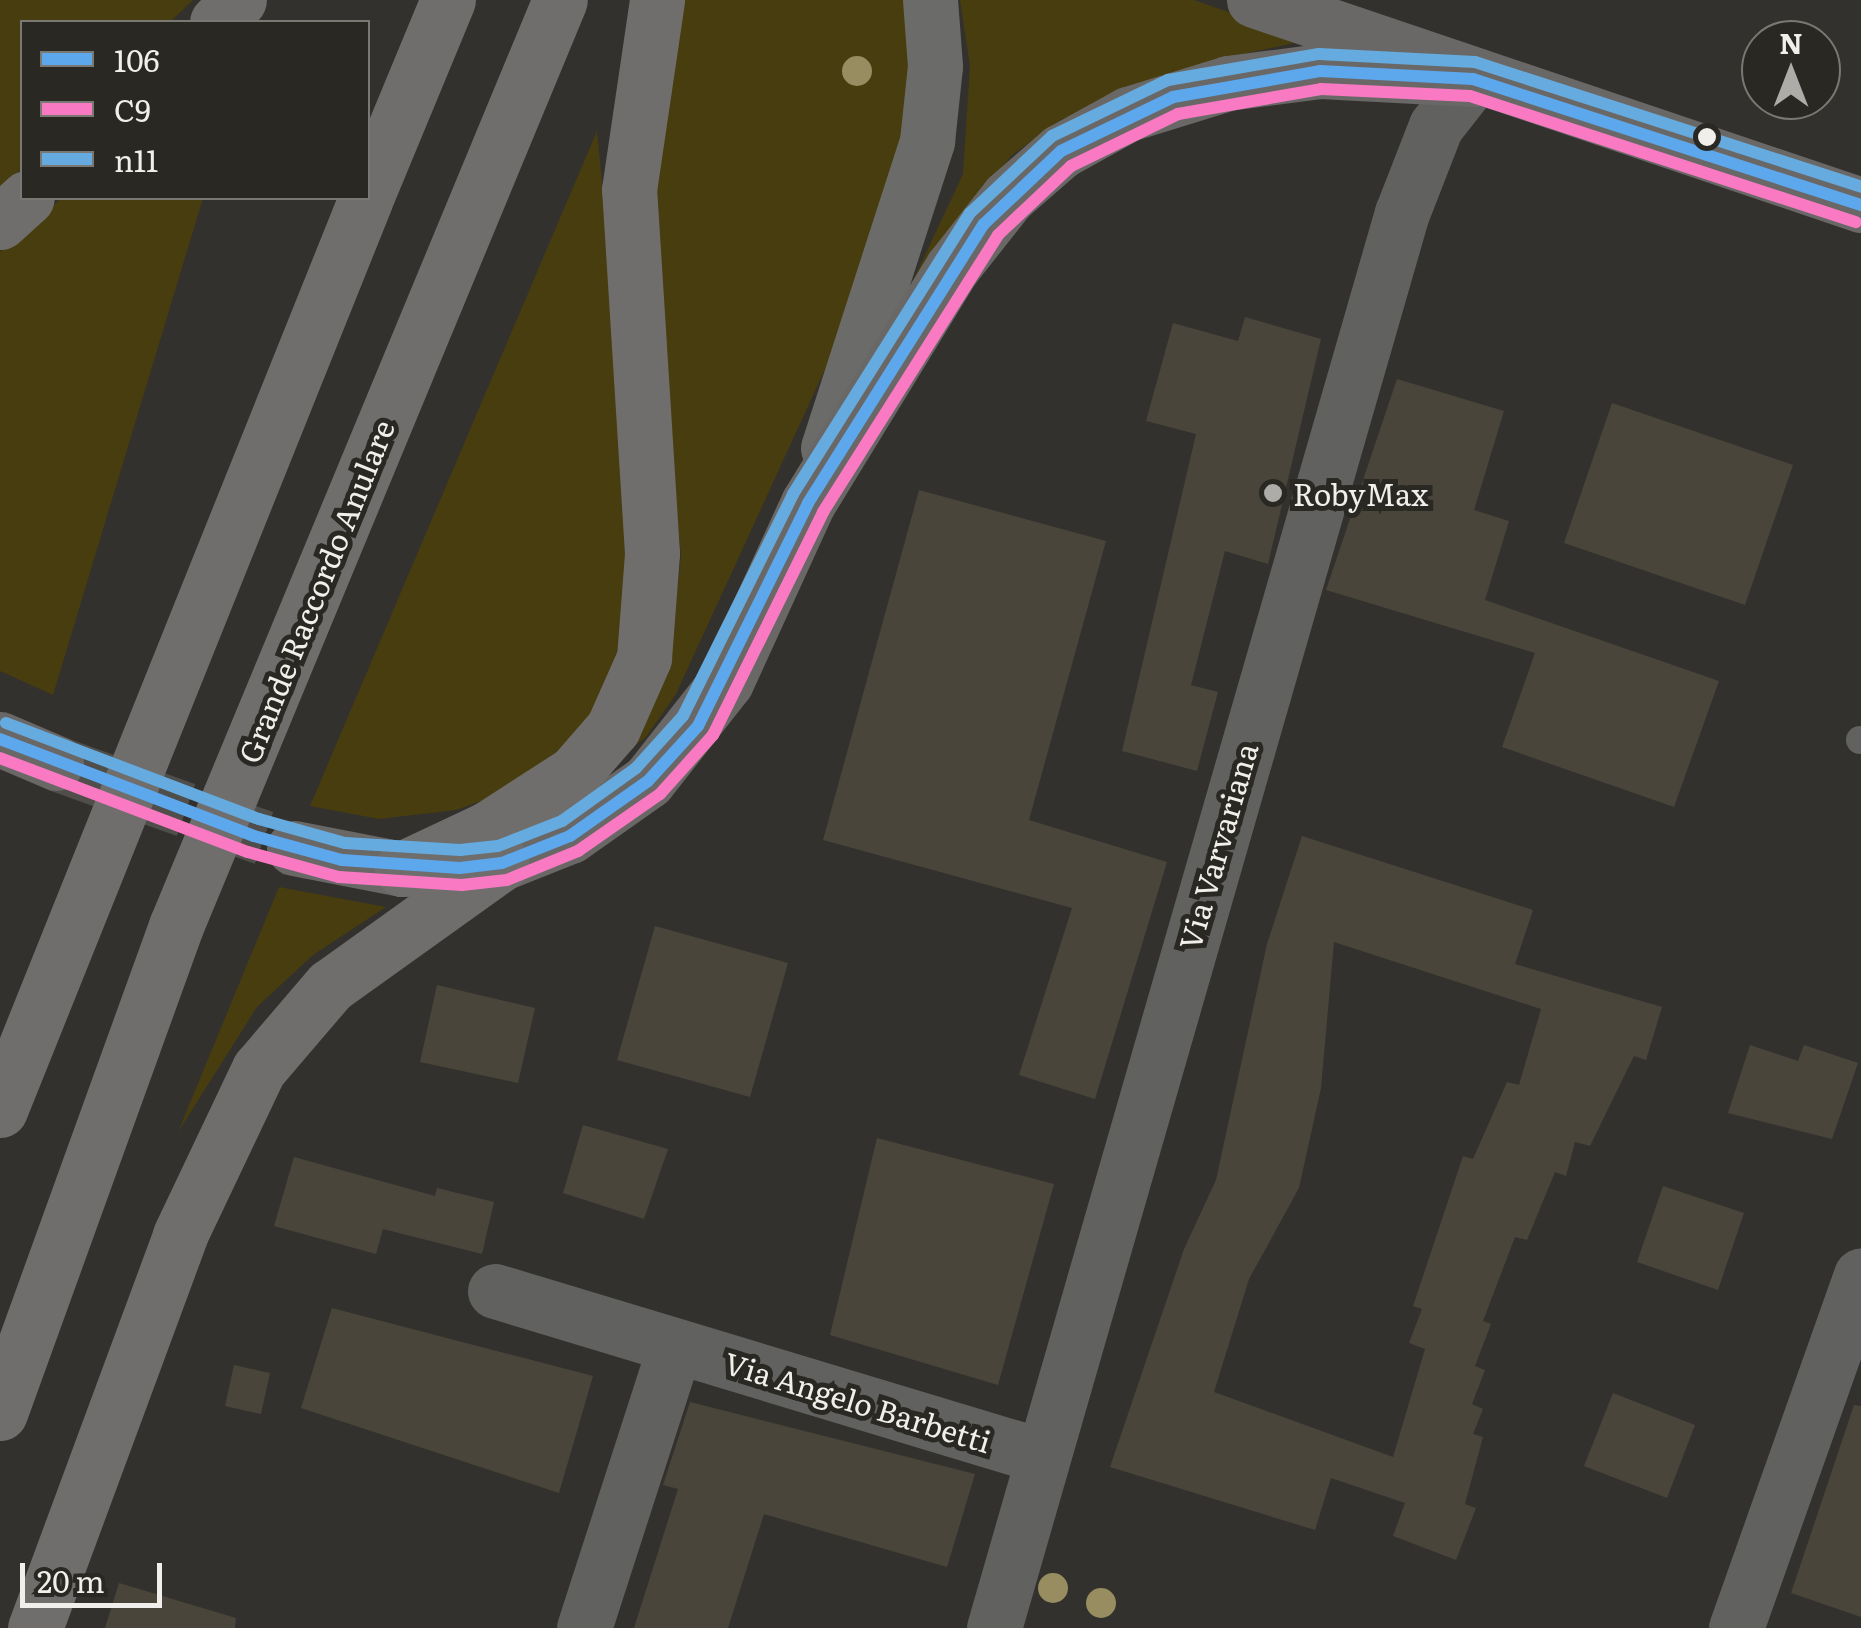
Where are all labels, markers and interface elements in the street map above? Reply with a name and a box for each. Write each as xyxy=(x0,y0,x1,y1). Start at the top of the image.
legend xyxy=(20,20,370,200)
north arrow xyxy=(1741,20,1841,120)
text: N xyxy=(1779,21,1803,63)
text: 106 xyxy=(114,37,160,81)
text: C9 xyxy=(114,87,151,131)
unlabelled marker xyxy=(1697,127,1717,147)
text: n11 xyxy=(114,137,158,181)
street label: Grande Raccordo Anulare xyxy=(230,414,400,768)
place label: RobyMax xyxy=(1293,475,1428,511)
marker: RobyMax xyxy=(1262,482,1284,504)
street label: Via Varvariana xyxy=(1170,739,1264,953)
street label: Via Angelo Barbetti xyxy=(720,1343,996,1459)
scale bar xyxy=(25,1543,168,1605)
text: 20 m xyxy=(37,1558,105,1602)

